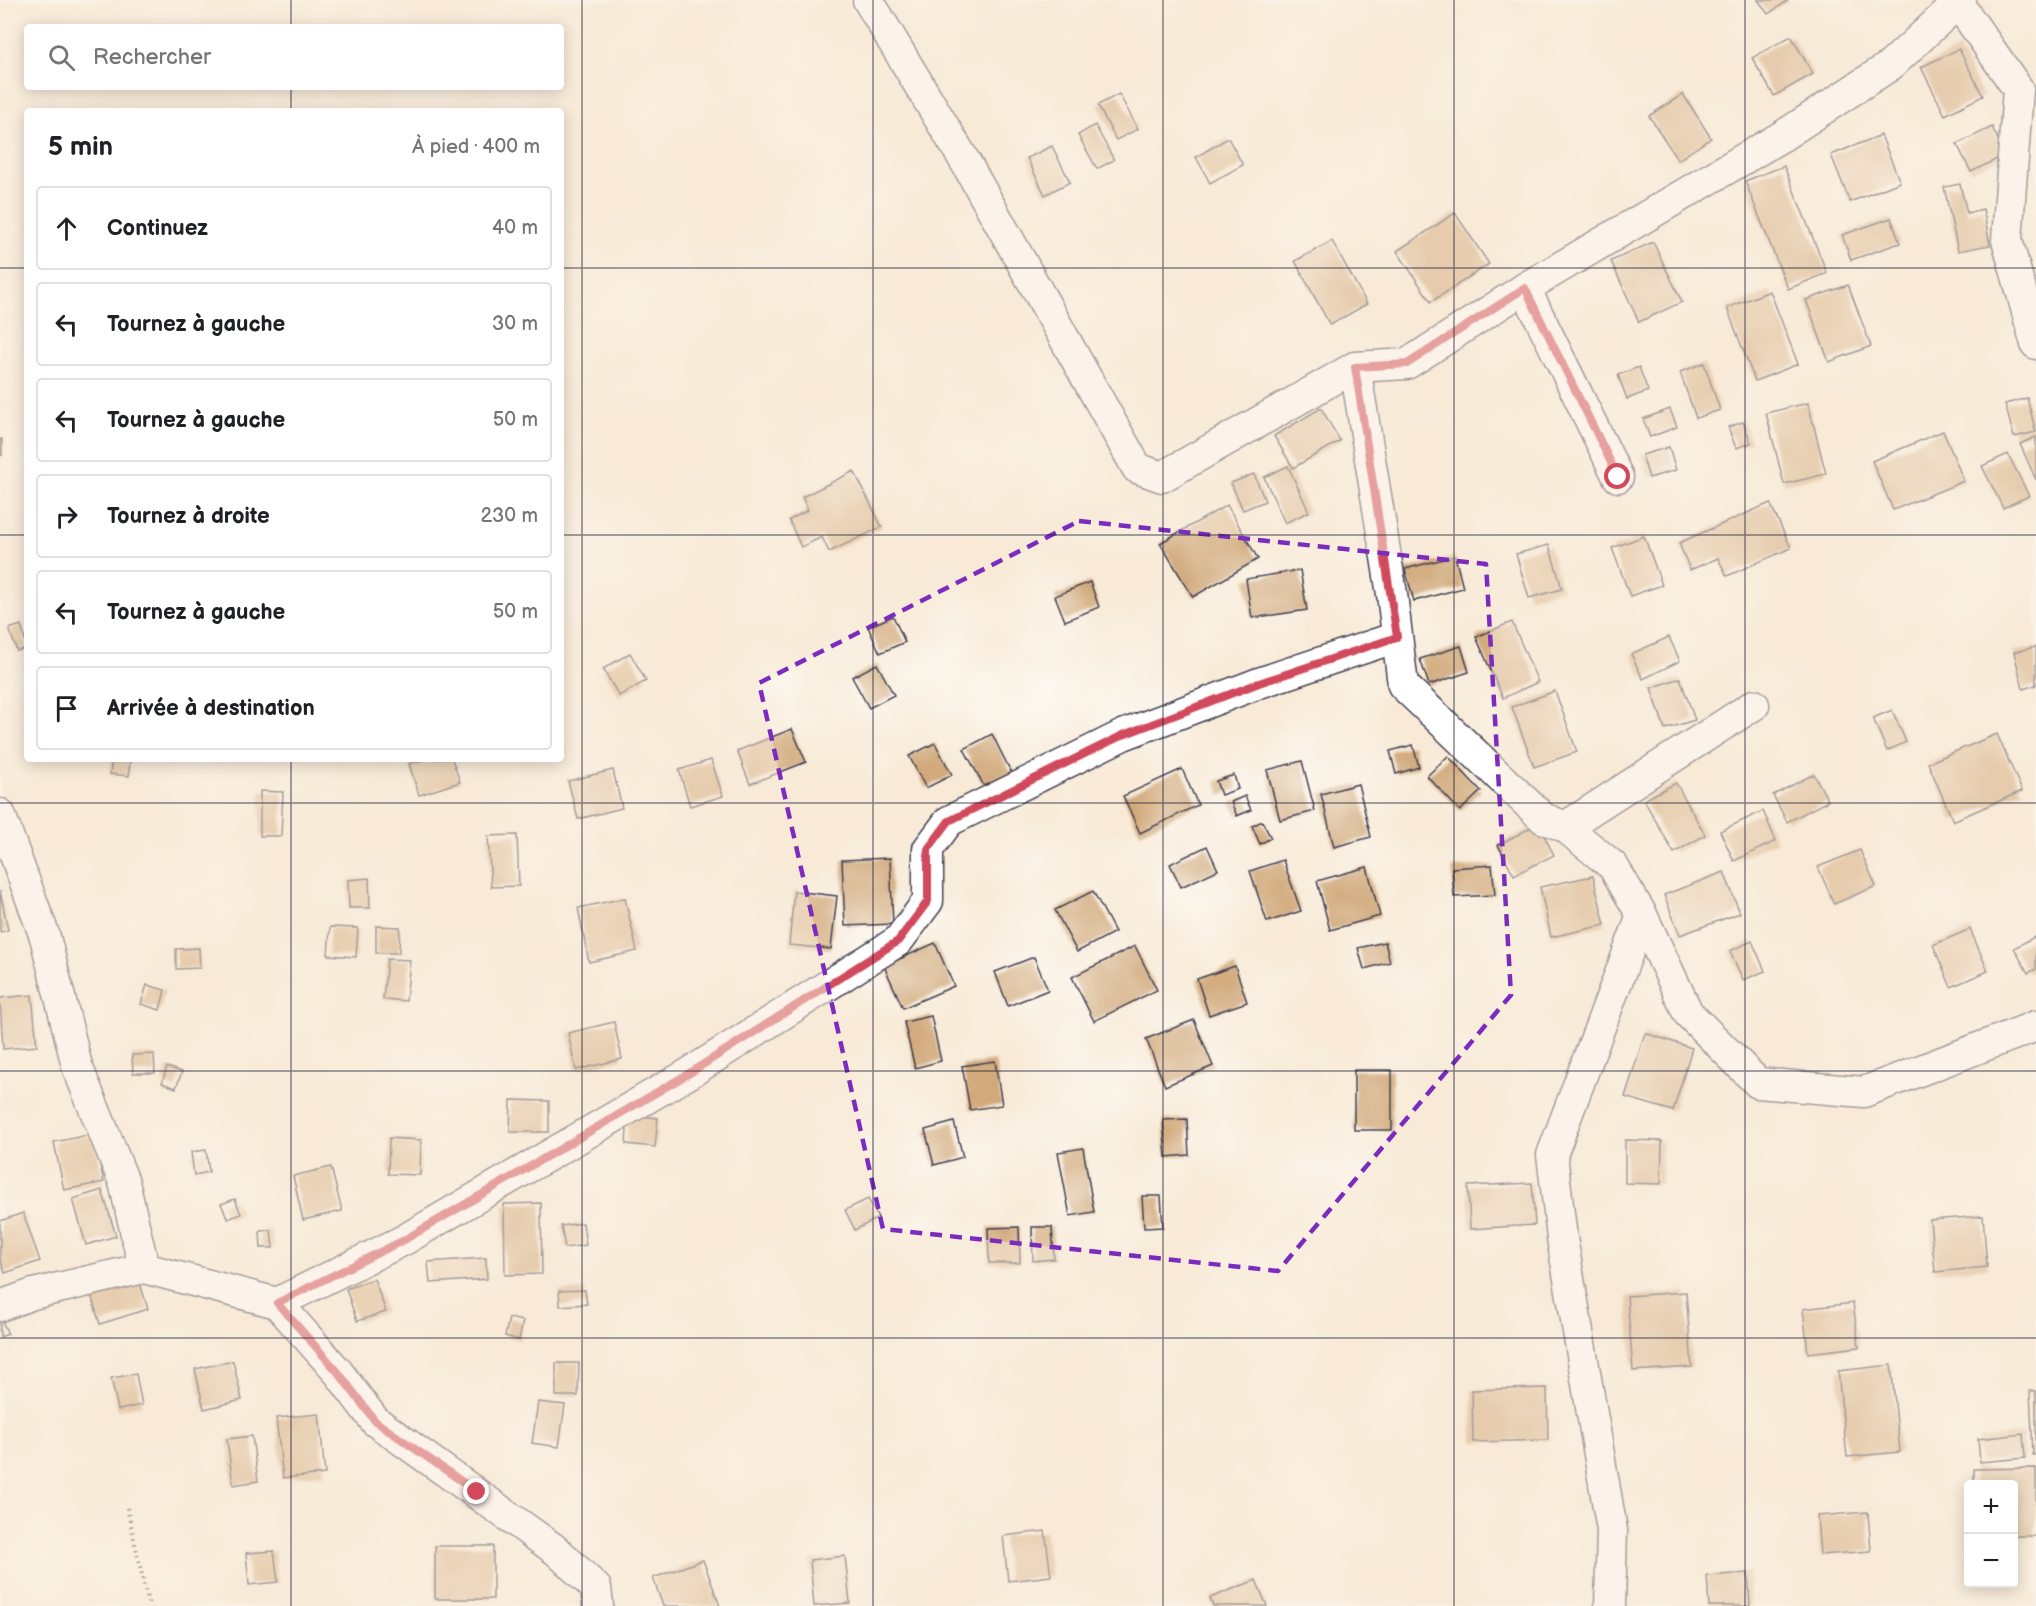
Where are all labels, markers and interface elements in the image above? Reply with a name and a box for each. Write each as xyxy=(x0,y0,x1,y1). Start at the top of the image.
search box xyxy=(24,24,564,90)
icon: search xyxy=(45,41,78,74)
text: Rechercher xyxy=(93,44,211,71)
text: 5 min xyxy=(48,132,113,163)
text: À pied · 400 m xyxy=(412,135,540,159)
icon: ahead xyxy=(50,212,83,245)
text: Continuez xyxy=(107,215,208,242)
text: 40 m xyxy=(492,216,538,240)
icon: left xyxy=(50,308,83,341)
text: Tournez à gauche xyxy=(107,311,285,338)
text: 30 m xyxy=(492,312,538,336)
icon: left xyxy=(50,404,83,437)
text: Tournez à gauche xyxy=(107,407,285,434)
text: 50 m xyxy=(493,408,538,432)
route start xyxy=(1604,463,1630,489)
icon: right xyxy=(50,500,83,533)
text: Tournez à droite xyxy=(107,503,270,530)
text: 230 m xyxy=(481,504,538,528)
icon: left xyxy=(50,596,83,629)
text: Tournez à gauche xyxy=(107,599,285,626)
text: 50 m xyxy=(493,600,538,624)
icon: arrive xyxy=(50,692,83,725)
text: Arrivée à destination xyxy=(107,695,315,722)
route end xyxy=(463,1478,489,1504)
map controls xyxy=(1964,1480,2018,1588)
button: + xyxy=(1964,1480,2018,1534)
button: − xyxy=(1964,1534,2018,1588)

